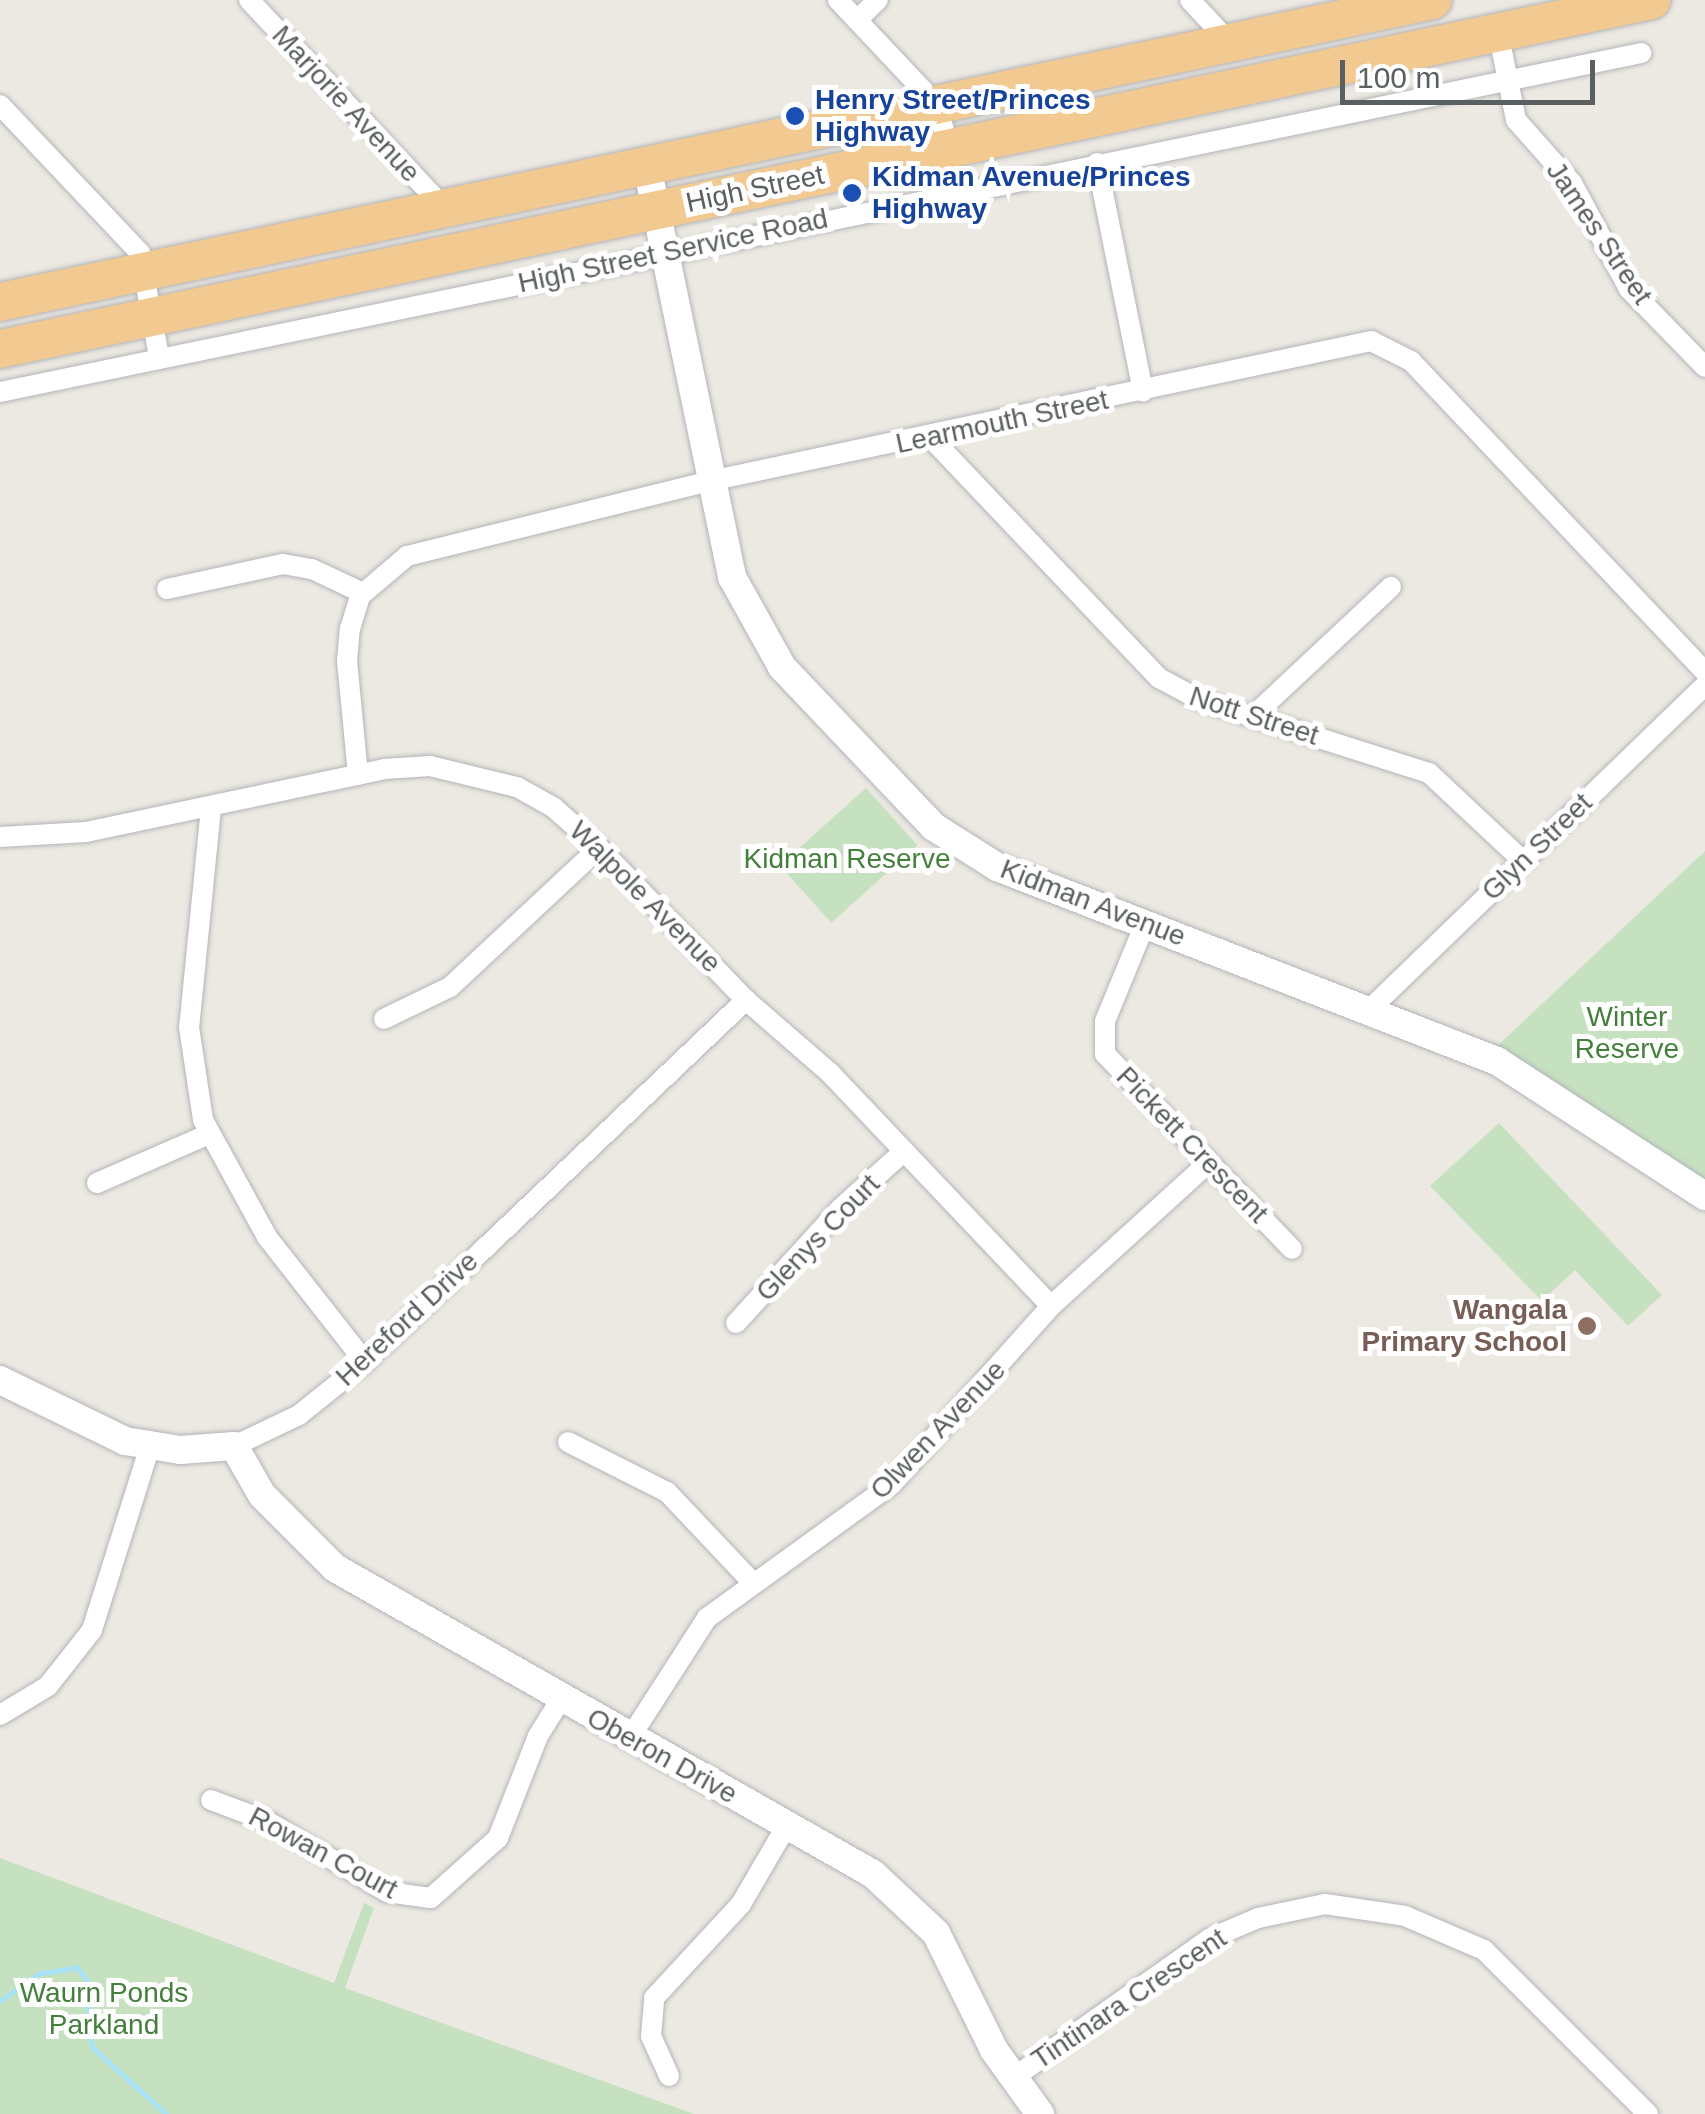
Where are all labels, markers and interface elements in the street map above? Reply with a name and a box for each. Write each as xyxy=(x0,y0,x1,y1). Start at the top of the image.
street label: Marjorie Avenue xyxy=(264,18,428,190)
scale bar xyxy=(1345,40,1600,102)
text: 100 m xyxy=(1357,61,1440,94)
place label: Henry Street/Princes Highway xyxy=(815,83,1090,149)
marker: Henry Street/Princes Highway xyxy=(784,105,806,127)
street label: James Street xyxy=(1539,155,1659,311)
street label: High Street xyxy=(683,158,827,220)
place label: Kidman Avenue/Princes Highway xyxy=(872,160,1192,226)
marker: Kidman Avenue/Princes Highway xyxy=(841,182,863,204)
street label: High Street Service Road xyxy=(515,202,831,300)
street label: Learmouth Street xyxy=(893,383,1111,461)
street label: Nott Street xyxy=(1185,679,1323,753)
street label: Glyn Street xyxy=(1475,786,1599,908)
street label: Walpole Avenue xyxy=(562,814,728,980)
park label: Kidman Reserve xyxy=(744,842,950,876)
street label: Kidman Avenue xyxy=(995,852,1191,954)
park label: Winter Reserve xyxy=(1575,1000,1679,1066)
street label: Pickett Crescent xyxy=(1109,1060,1275,1230)
street label: Glenys Court xyxy=(749,1168,887,1308)
street label: Hereford Drive xyxy=(329,1245,485,1393)
place label: Wangala Primary School xyxy=(1362,1293,1567,1359)
marker: Wangala Primary School xyxy=(1576,1315,1598,1337)
street label: Olwen Avenue xyxy=(863,1353,1013,1507)
street label: Oberon Drive xyxy=(581,1701,743,1811)
street label: Rowan Court xyxy=(243,1800,403,1906)
street label: Tintinara Crescent xyxy=(1025,1921,1233,2077)
park label: Waurn Ponds Parkland xyxy=(20,1976,188,2042)

